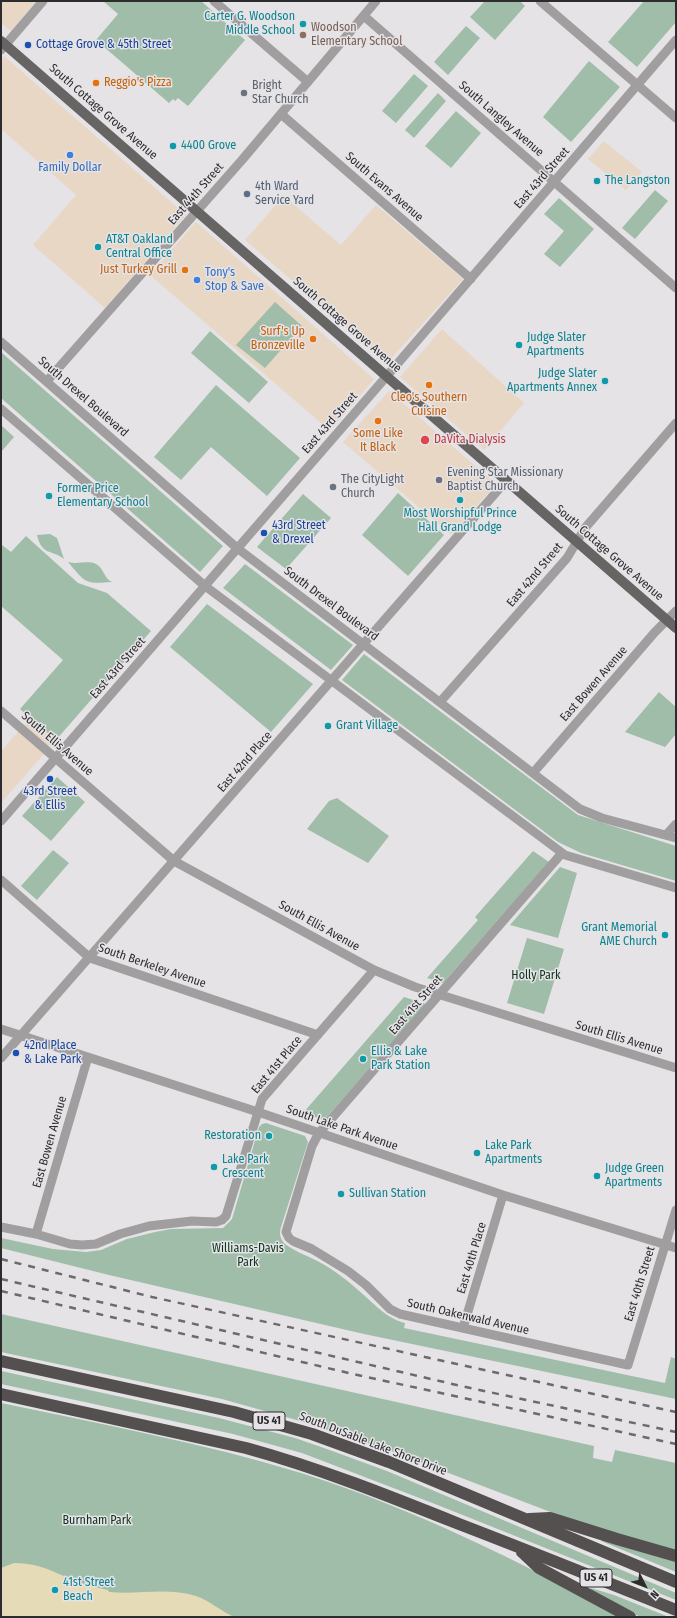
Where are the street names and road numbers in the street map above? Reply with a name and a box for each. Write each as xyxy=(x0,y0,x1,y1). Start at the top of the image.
street label: South Cottage Grove Avenue xyxy=(46,61,160,163)
street label: South Langley Avenue xyxy=(456,78,546,160)
street label: East 43rd Street xyxy=(511,144,573,212)
street label: South Evans Avenue xyxy=(342,149,426,225)
street label: East 44th Street xyxy=(165,160,227,228)
street label: South Cottage Grove Avenue xyxy=(290,274,404,376)
street label: South Drexel Boulevard xyxy=(35,354,131,440)
street label: East 43rd Street xyxy=(299,389,361,457)
street label: South Cottage Grove Avenue xyxy=(552,502,666,604)
street label: East 42nd Street xyxy=(504,540,566,610)
street label: South Drexel Boulevard xyxy=(281,564,381,644)
street label: East 43rd Street xyxy=(87,634,149,702)
street label: East Bowen Avenue xyxy=(557,643,631,725)
street label: South Ellis Avenue xyxy=(18,709,96,779)
street label: East 42nd Place xyxy=(215,729,275,795)
street label: South Ellis Avenue xyxy=(276,898,362,954)
street label: South Berkeley Avenue xyxy=(96,941,208,991)
street label: East 41st Street xyxy=(386,972,446,1038)
street label: South Ellis Avenue xyxy=(574,1018,664,1058)
street label: East 41st Place xyxy=(249,1033,305,1097)
street label: East Bowen Avenue xyxy=(30,1094,70,1190)
street label: South Lake Park Avenue xyxy=(284,1102,400,1154)
street label: East 40th Place xyxy=(454,1220,490,1296)
street label: East 40th Street xyxy=(622,1245,658,1323)
street label: South Oakenwald Avenue xyxy=(406,1296,530,1338)
street label: South DuSable Lake Shore Drive xyxy=(297,1409,449,1479)
road number: US 41 xyxy=(253,1412,285,1430)
road number: US 41 xyxy=(580,1569,612,1587)

